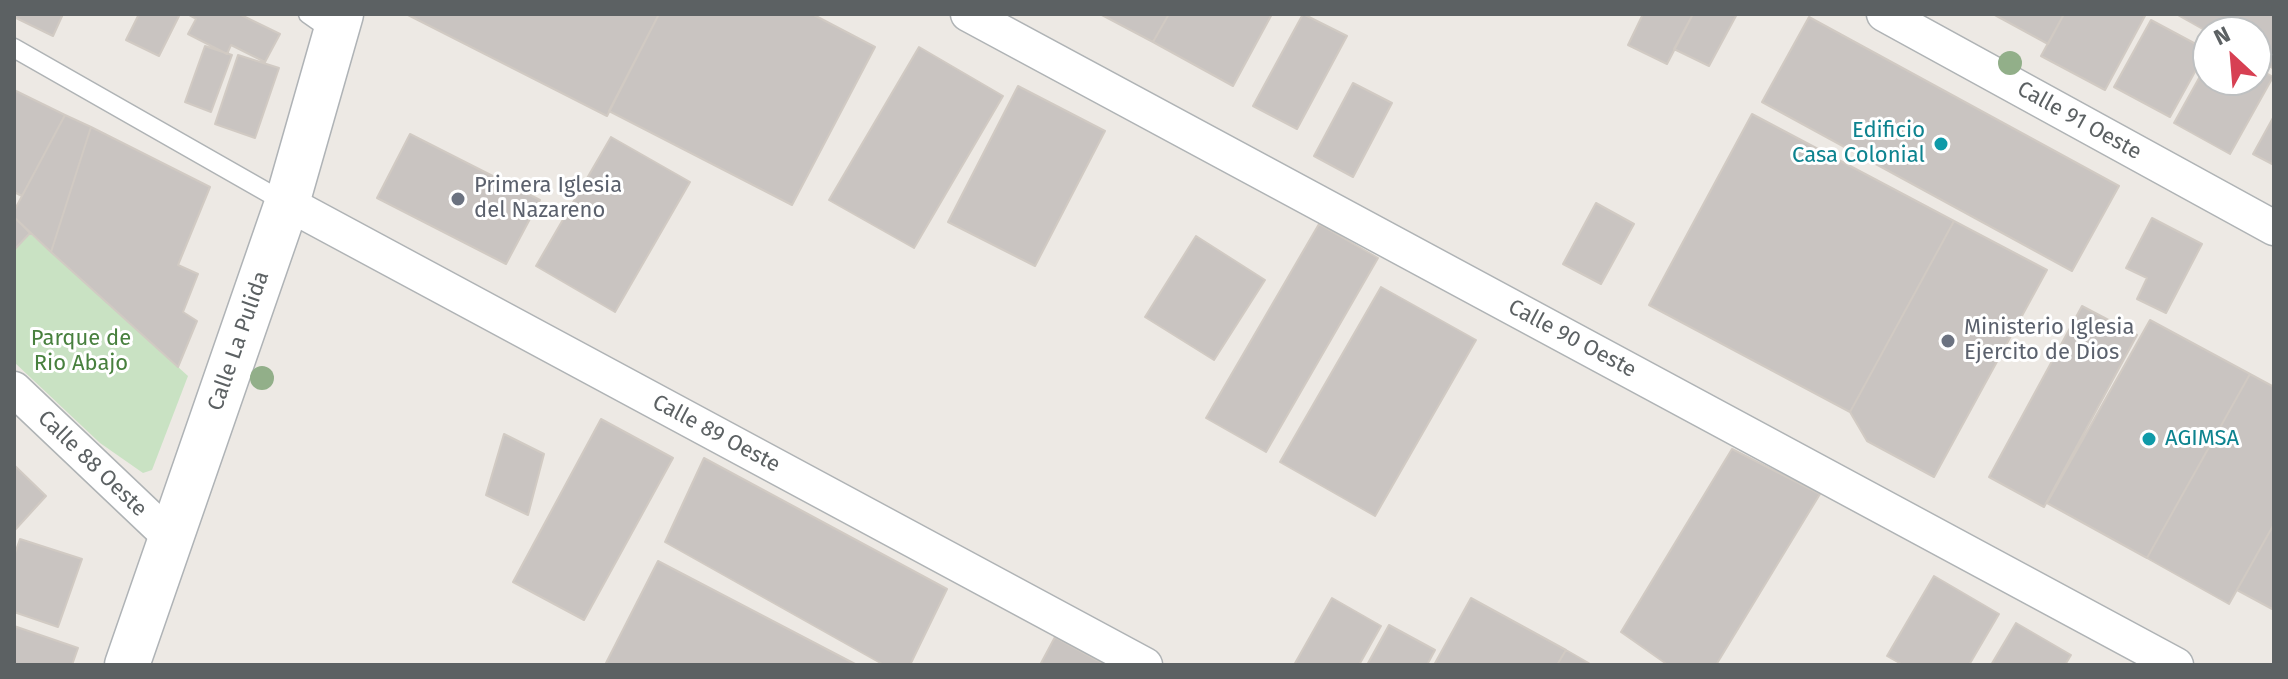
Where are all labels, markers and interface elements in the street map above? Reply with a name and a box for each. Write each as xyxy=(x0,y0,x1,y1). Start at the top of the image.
north arrow xyxy=(2192,16,2272,96)
text: N xyxy=(2210,20,2235,51)
street label: Calle 91 Oeste xyxy=(2012,76,2146,166)
place label: Edificio Casa Colonial xyxy=(1792,118,1925,170)
marker: Edificio Casa Colonial xyxy=(1932,135,1950,153)
place label: Primera Iglesia del Nazareno xyxy=(474,173,622,224)
marker: Primera Iglesia del Nazareno xyxy=(449,190,467,208)
street label: Calle La Pulida xyxy=(203,268,275,414)
street label: Calle 90 Oeste xyxy=(1503,294,1641,384)
place label: Ministerio Iglesia Ejercito de Dios xyxy=(1964,315,2134,366)
park label: Parque de Rio Abajo xyxy=(31,326,131,378)
marker: Ministerio Iglesia Ejercito de Dios xyxy=(1939,332,1957,350)
street label: Calle 89 Oeste xyxy=(648,389,784,479)
street label: Calle 88 Oeste xyxy=(32,405,152,523)
place label: AGIMSA xyxy=(2165,426,2239,452)
marker: AGIMSA xyxy=(2140,430,2158,448)

